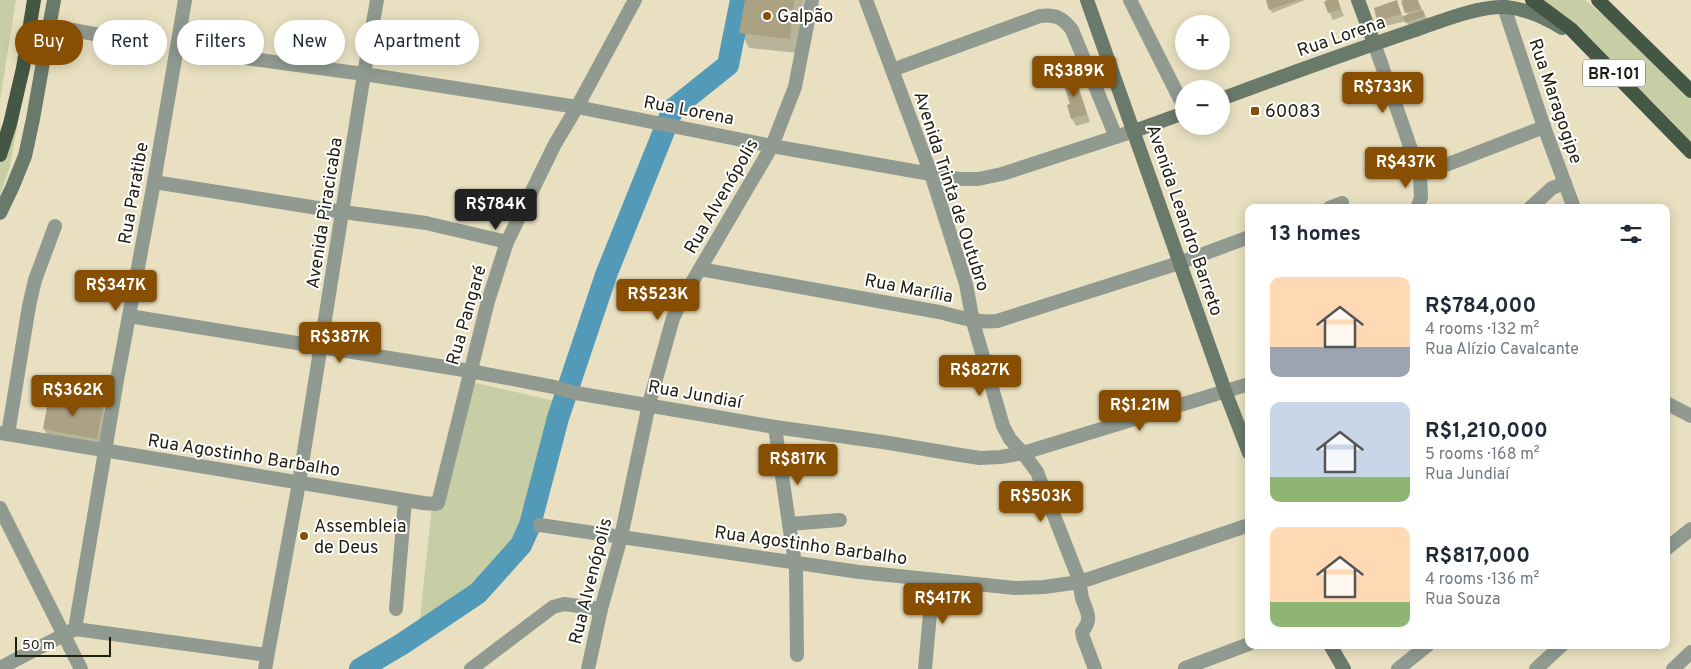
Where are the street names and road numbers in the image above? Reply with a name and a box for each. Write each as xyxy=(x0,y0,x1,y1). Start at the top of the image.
street label: Rua Lorena xyxy=(1294,12,1389,63)
street label: Rua Maragogipe xyxy=(1522,36,1587,167)
road number: BR-101 xyxy=(1583,59,1645,86)
street label: Avenida Trinta de Outubro xyxy=(907,88,994,294)
street label: Rua Lorena xyxy=(641,91,736,132)
street label: Avenida Leandro Barreto xyxy=(1140,122,1227,319)
street label: Rua Alvenópolis xyxy=(680,135,765,259)
street label: Avenida Piracicaba xyxy=(302,136,349,291)
street label: Rua Paratibe xyxy=(114,140,155,246)
street label: Rua Pangaré xyxy=(442,263,493,368)
street label: Rua Marília xyxy=(863,270,955,309)
street label: Rua Jundiaí xyxy=(646,376,745,415)
street label: Rua Agostinho Barbalho xyxy=(146,430,342,483)
street label: Rua Alvenópolis xyxy=(565,516,618,647)
street label: Rua Agostinho Barbalho xyxy=(713,522,909,571)

